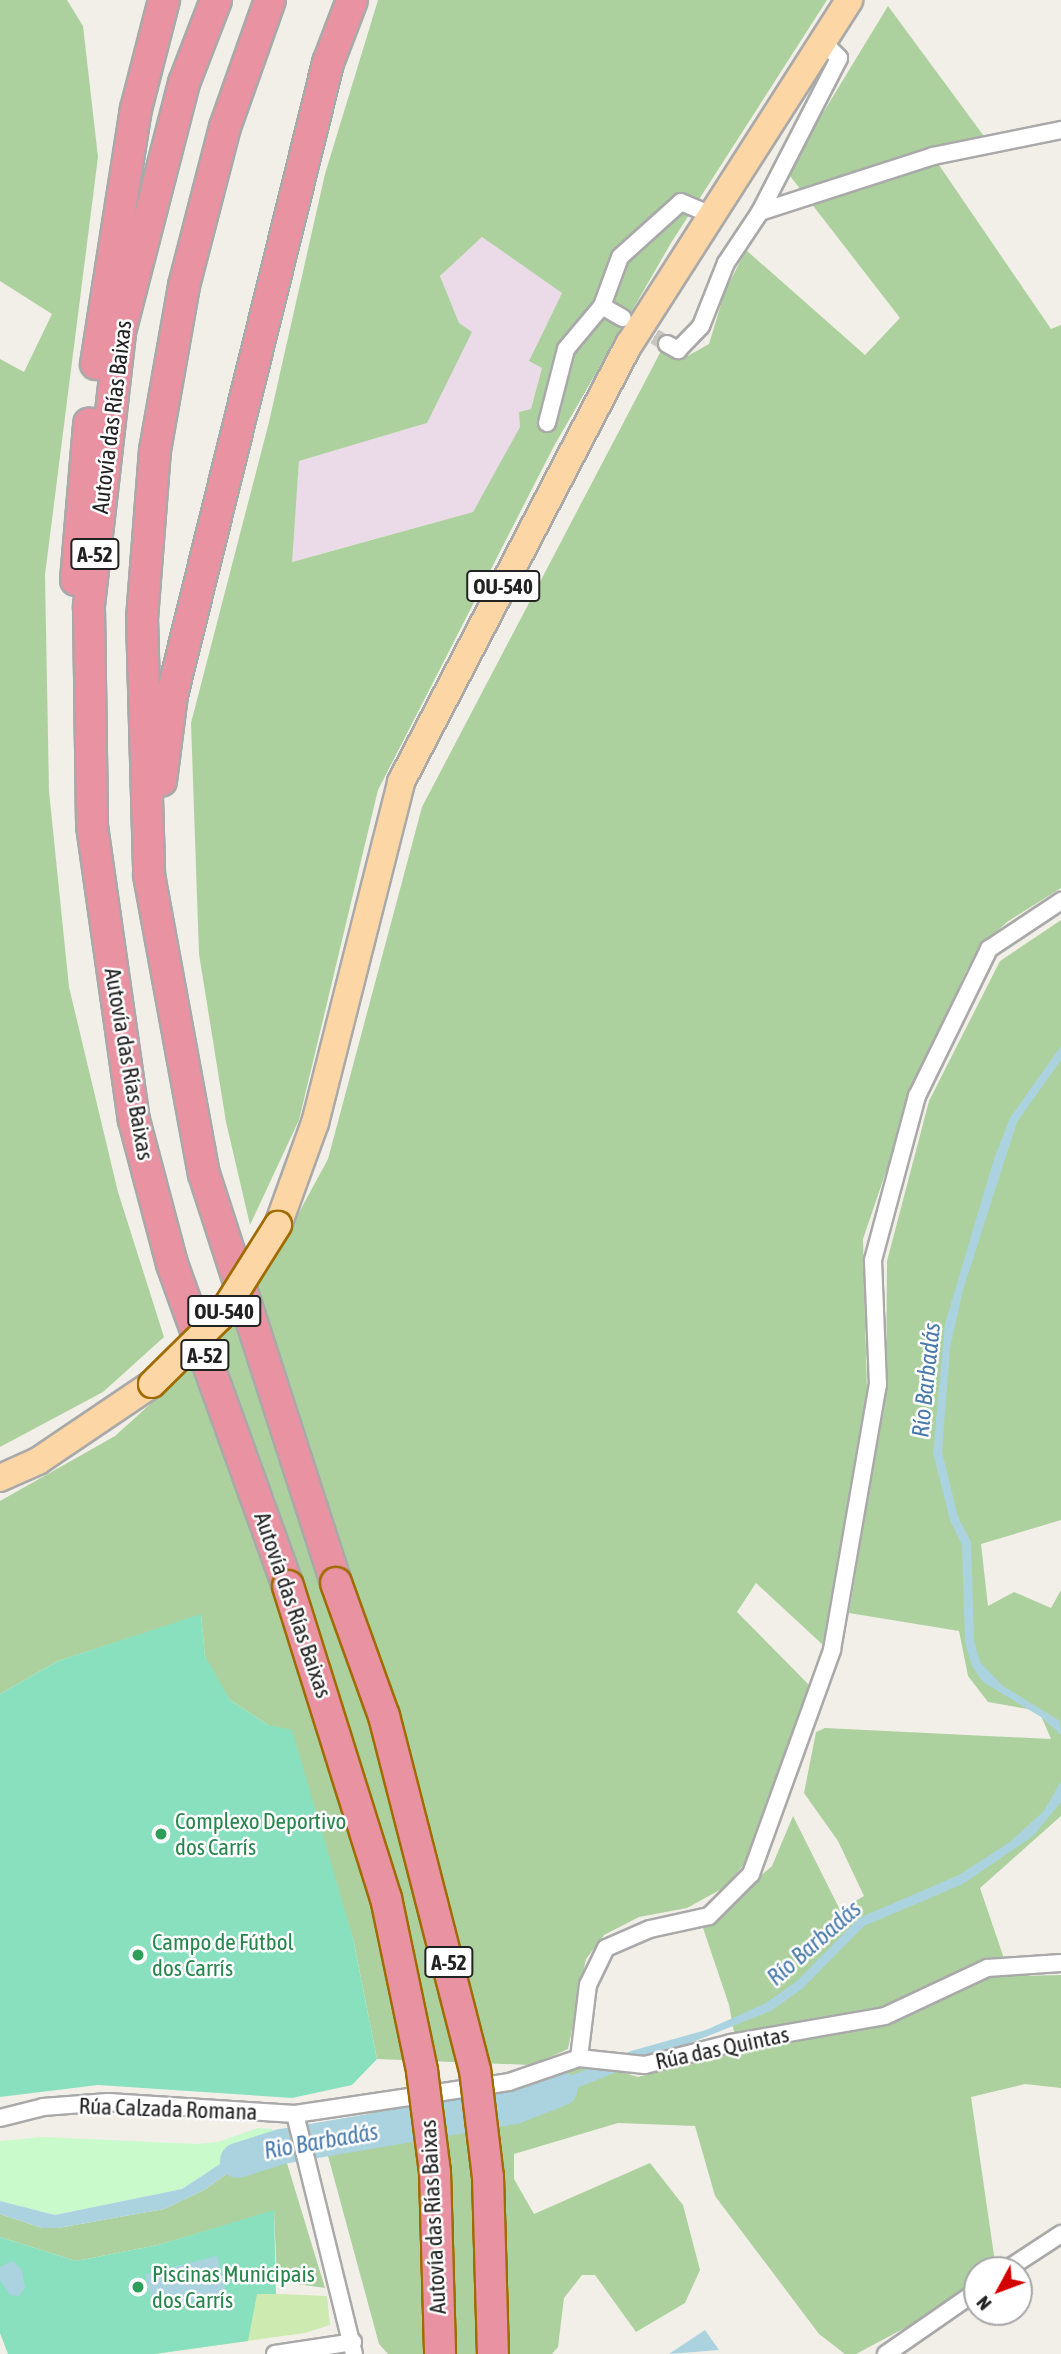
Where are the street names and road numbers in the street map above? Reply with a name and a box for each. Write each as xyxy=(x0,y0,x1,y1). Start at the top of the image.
street label: Autovía das Rías Baixas xyxy=(86,319,138,515)
road number: A-52 xyxy=(69,536,121,572)
road number: OU-540 xyxy=(464,568,542,604)
street label: Autovía das Rías Baixas xyxy=(99,966,159,1162)
road number: OU-540 xyxy=(186,1294,262,1328)
road number: A-52 xyxy=(179,1338,231,1372)
street label: Autovía das Rías Baixas xyxy=(248,1509,338,1701)
road number: A-52 xyxy=(423,1944,475,1980)
street label: Rúa das Quintas xyxy=(653,2020,791,2076)
street label: Rúa Calzada Romana xyxy=(78,2092,258,2126)
street label: Autovía das Rías Baixas xyxy=(414,2119,452,2315)

